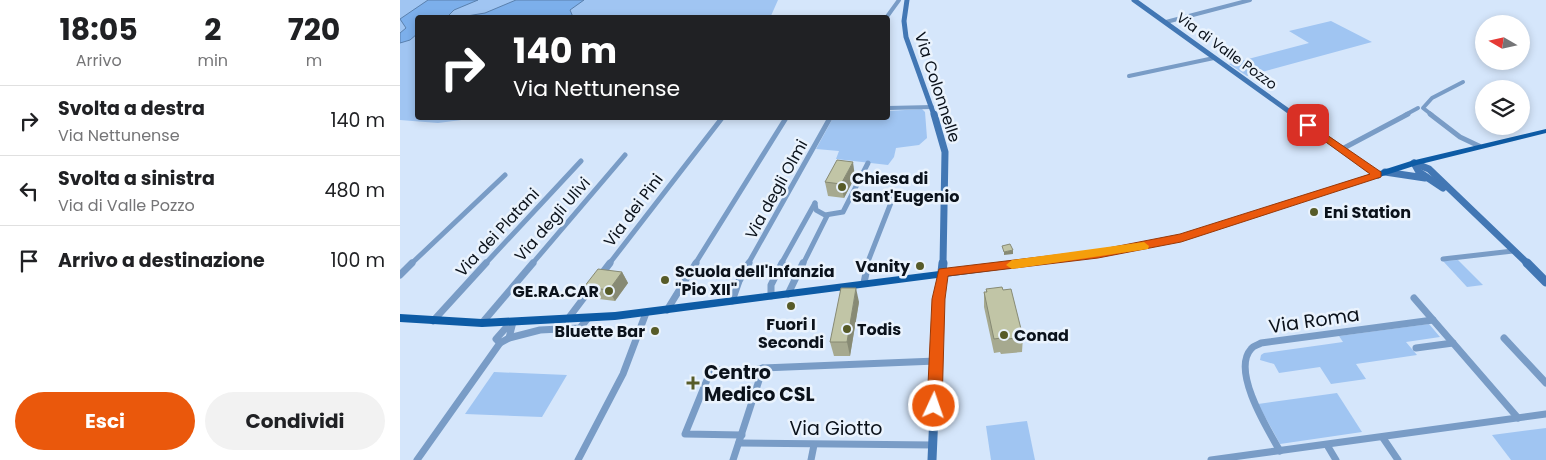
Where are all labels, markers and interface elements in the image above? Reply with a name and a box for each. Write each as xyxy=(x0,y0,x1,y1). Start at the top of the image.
text: 18:05 xyxy=(60,8,138,51)
text: 2 xyxy=(204,8,221,51)
text: 720 xyxy=(288,8,340,51)
street label: Via di Valle Pozzo xyxy=(1173,8,1281,94)
north arrow xyxy=(1475,15,1530,70)
map controls xyxy=(1475,15,1530,135)
text: 140 m xyxy=(513,26,617,75)
street label: Via Colonnelle xyxy=(909,29,966,145)
icon: right xyxy=(430,35,495,100)
text: Arrivo xyxy=(76,49,122,72)
text: min xyxy=(197,49,228,72)
text: m xyxy=(306,49,322,72)
text: Via Nettunense xyxy=(513,73,680,104)
button: layers xyxy=(1475,80,1530,135)
text: Svolta a destra xyxy=(58,95,205,122)
pin xyxy=(1287,104,1329,146)
icon: right xyxy=(15,107,43,135)
text: 140 m xyxy=(330,107,385,134)
icon: arrive xyxy=(1294,111,1322,139)
text: Via Nettunense xyxy=(58,124,180,147)
street label: Via degli Olmi xyxy=(740,135,813,243)
text: Svolta a sinistra xyxy=(58,165,215,192)
place label: Chiesa di Sant'Eugenio xyxy=(852,167,959,208)
street label: Via dei Pini xyxy=(598,169,669,252)
street label: Via degli Ulivi xyxy=(509,172,596,267)
icon: left xyxy=(15,177,43,205)
text: 480 m xyxy=(324,177,385,204)
marker: Chiesa di Sant'Eugenio xyxy=(836,181,848,193)
street label: Via dei Platani xyxy=(450,183,545,282)
text: Via di Valle Pozzo xyxy=(58,194,195,217)
place label: Eni Station xyxy=(1324,201,1411,224)
marker: Eni Station xyxy=(1308,206,1320,218)
icon: arrive xyxy=(15,247,43,275)
text: Arrivo a destinazione xyxy=(58,247,265,274)
text: 100 m xyxy=(330,247,385,274)
place label: Vanity xyxy=(855,255,911,278)
place label: Scuola dell'Infanzia "Pio XII" xyxy=(675,260,835,301)
marker: Vanity xyxy=(914,260,926,272)
marker: Scuola dell'Infanzia "Pio XII" xyxy=(659,274,671,286)
place label: GE.RA.CAR xyxy=(512,280,599,303)
marker: GE.RA.CAR xyxy=(603,285,615,297)
marker: Fuori I Secondi xyxy=(785,300,797,312)
street label: Via Roma xyxy=(1267,301,1361,340)
place label: Fuori I Secondi xyxy=(758,313,824,354)
place label: Todis xyxy=(857,318,901,341)
place label: Bluette Bar xyxy=(555,320,645,343)
marker: Todis xyxy=(841,323,853,335)
place label: Conad xyxy=(1014,324,1069,347)
marker: Bluette Bar xyxy=(649,325,661,337)
marker: Conad xyxy=(998,329,1010,341)
place label: Centro Medico CSL xyxy=(704,359,815,408)
marker: Centro Medico CSL xyxy=(686,376,700,390)
position arrow xyxy=(907,379,959,431)
button: Esci xyxy=(15,392,195,450)
button: Condividi xyxy=(205,392,385,450)
street label: Via Giotto xyxy=(789,415,883,442)

